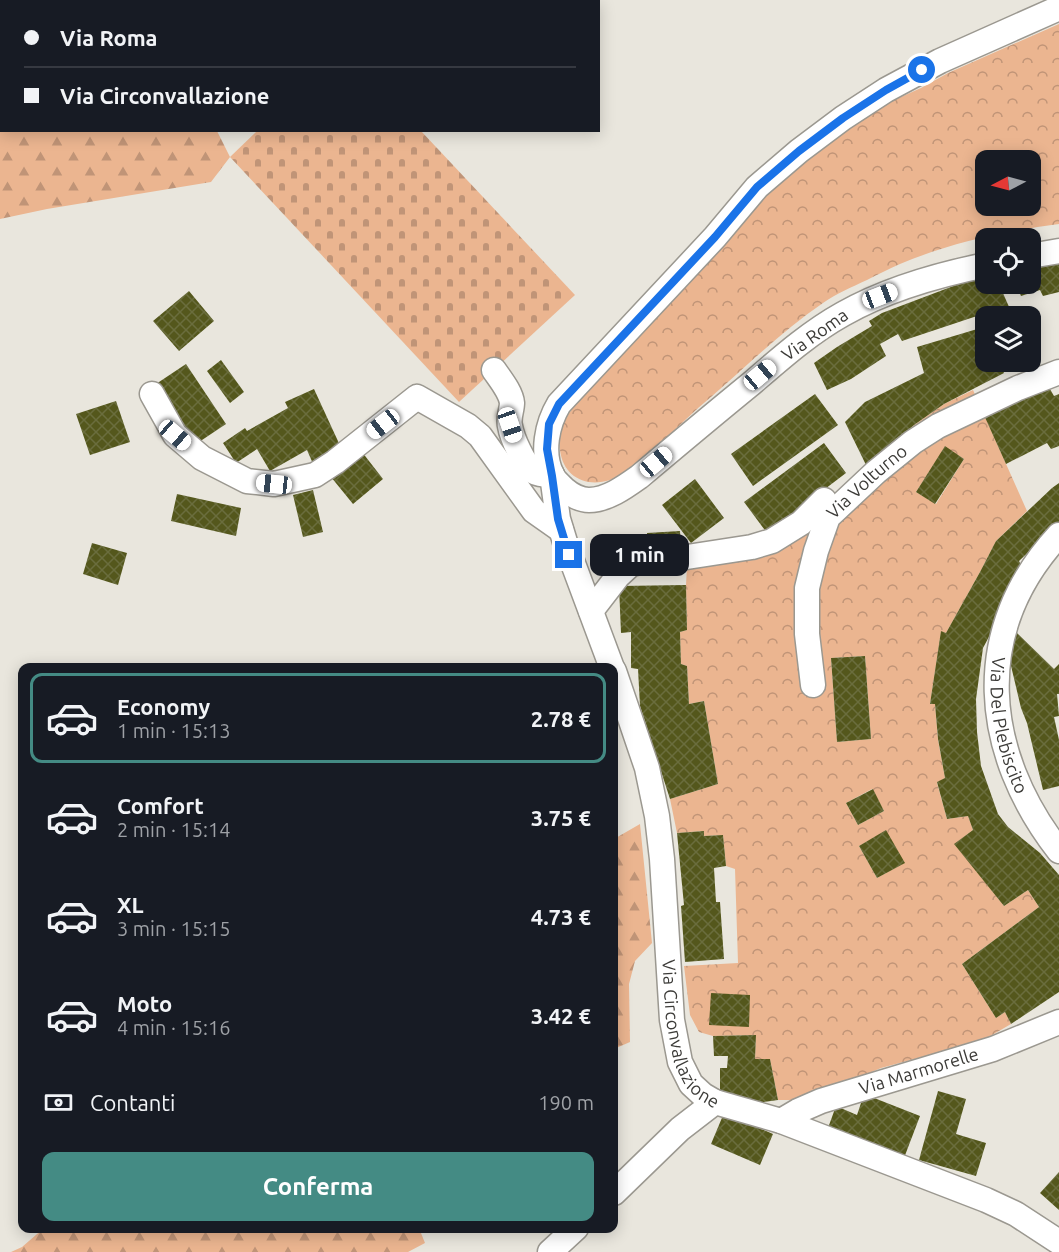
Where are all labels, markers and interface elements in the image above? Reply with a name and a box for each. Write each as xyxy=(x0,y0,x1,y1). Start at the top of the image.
text: Via Roma xyxy=(60,25,158,50)
route start xyxy=(908,56,935,83)
text: Via Circonvallazione xyxy=(60,83,269,108)
north arrow xyxy=(975,150,1041,216)
map controls xyxy=(975,150,1041,372)
button: locate xyxy=(975,228,1041,294)
car xyxy=(860,281,900,311)
street label: Via Roma xyxy=(777,304,851,364)
button: layers xyxy=(975,306,1041,372)
car xyxy=(740,357,780,393)
car xyxy=(496,405,524,445)
car xyxy=(363,406,403,442)
car xyxy=(156,416,194,454)
street label: Via Volturno xyxy=(822,440,911,522)
car xyxy=(636,444,676,480)
car xyxy=(255,473,293,495)
callout: 1 min xyxy=(590,534,689,576)
route end xyxy=(555,541,582,568)
text: 1 min xyxy=(614,543,665,566)
street label: Via Del Plebiscito xyxy=(988,656,1032,796)
icon: car xyxy=(45,691,99,745)
text: Economy xyxy=(117,694,210,719)
text: 2.78 € xyxy=(531,706,591,731)
text: 1 min · 15:13 xyxy=(117,719,231,742)
icon: car xyxy=(45,790,99,844)
text: Comfort xyxy=(117,793,204,818)
text: 3.75 € xyxy=(531,805,591,830)
text: 2 min · 15:14 xyxy=(117,818,231,841)
icon: car xyxy=(45,889,99,943)
text: XL xyxy=(117,892,144,917)
text: 4.73 € xyxy=(531,904,591,929)
text: 3 min · 15:15 xyxy=(117,917,231,940)
street label: Via Circonvallazione xyxy=(659,959,723,1111)
icon: car xyxy=(45,988,99,1042)
text: Moto xyxy=(117,991,172,1016)
text: 3.42 € xyxy=(531,1003,591,1028)
text: 4 min · 15:16 xyxy=(117,1016,231,1039)
street label: Via Marmorelle xyxy=(856,1043,981,1098)
icon: cash xyxy=(42,1086,75,1119)
text: Contanti xyxy=(90,1090,175,1115)
text: 190 m xyxy=(538,1091,594,1114)
button: Conferma xyxy=(42,1152,594,1221)

